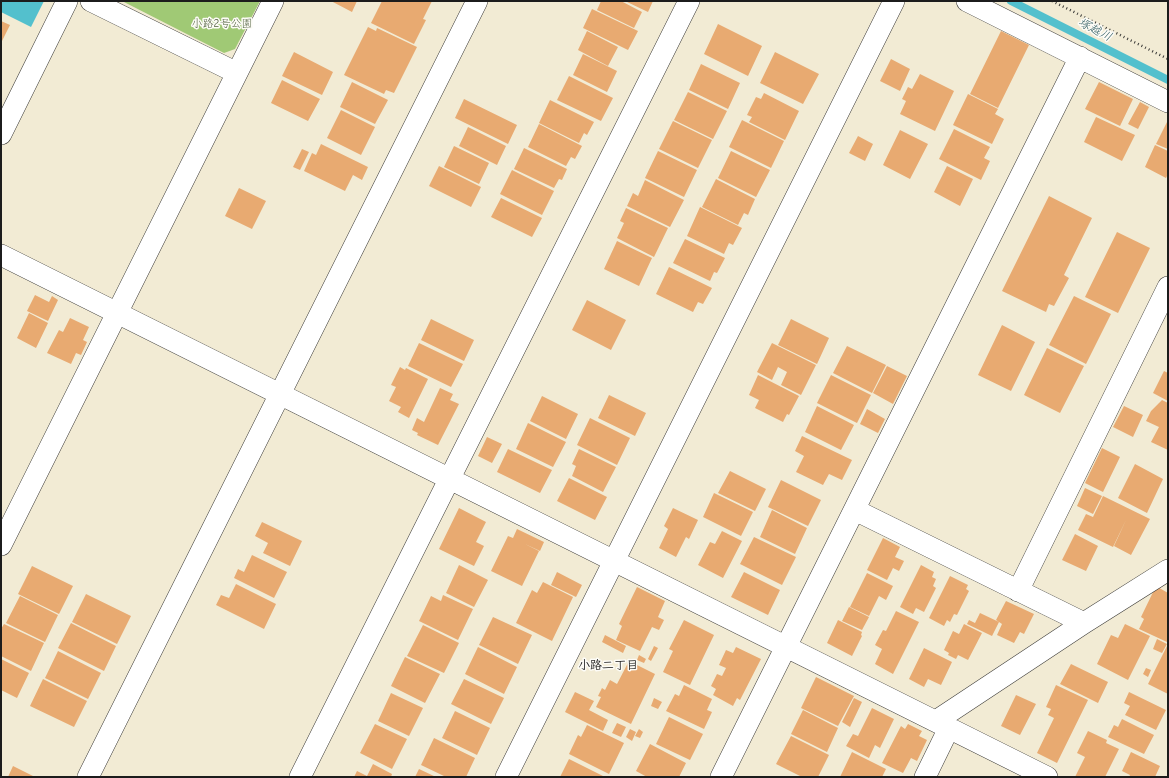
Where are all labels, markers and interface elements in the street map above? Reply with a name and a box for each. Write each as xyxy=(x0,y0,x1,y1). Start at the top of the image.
water label: 塚越川 xyxy=(1076,15,1114,45)
park label: 小路2号公園 xyxy=(192,17,252,31)
district label: 小路二丁目 xyxy=(578,659,638,673)

